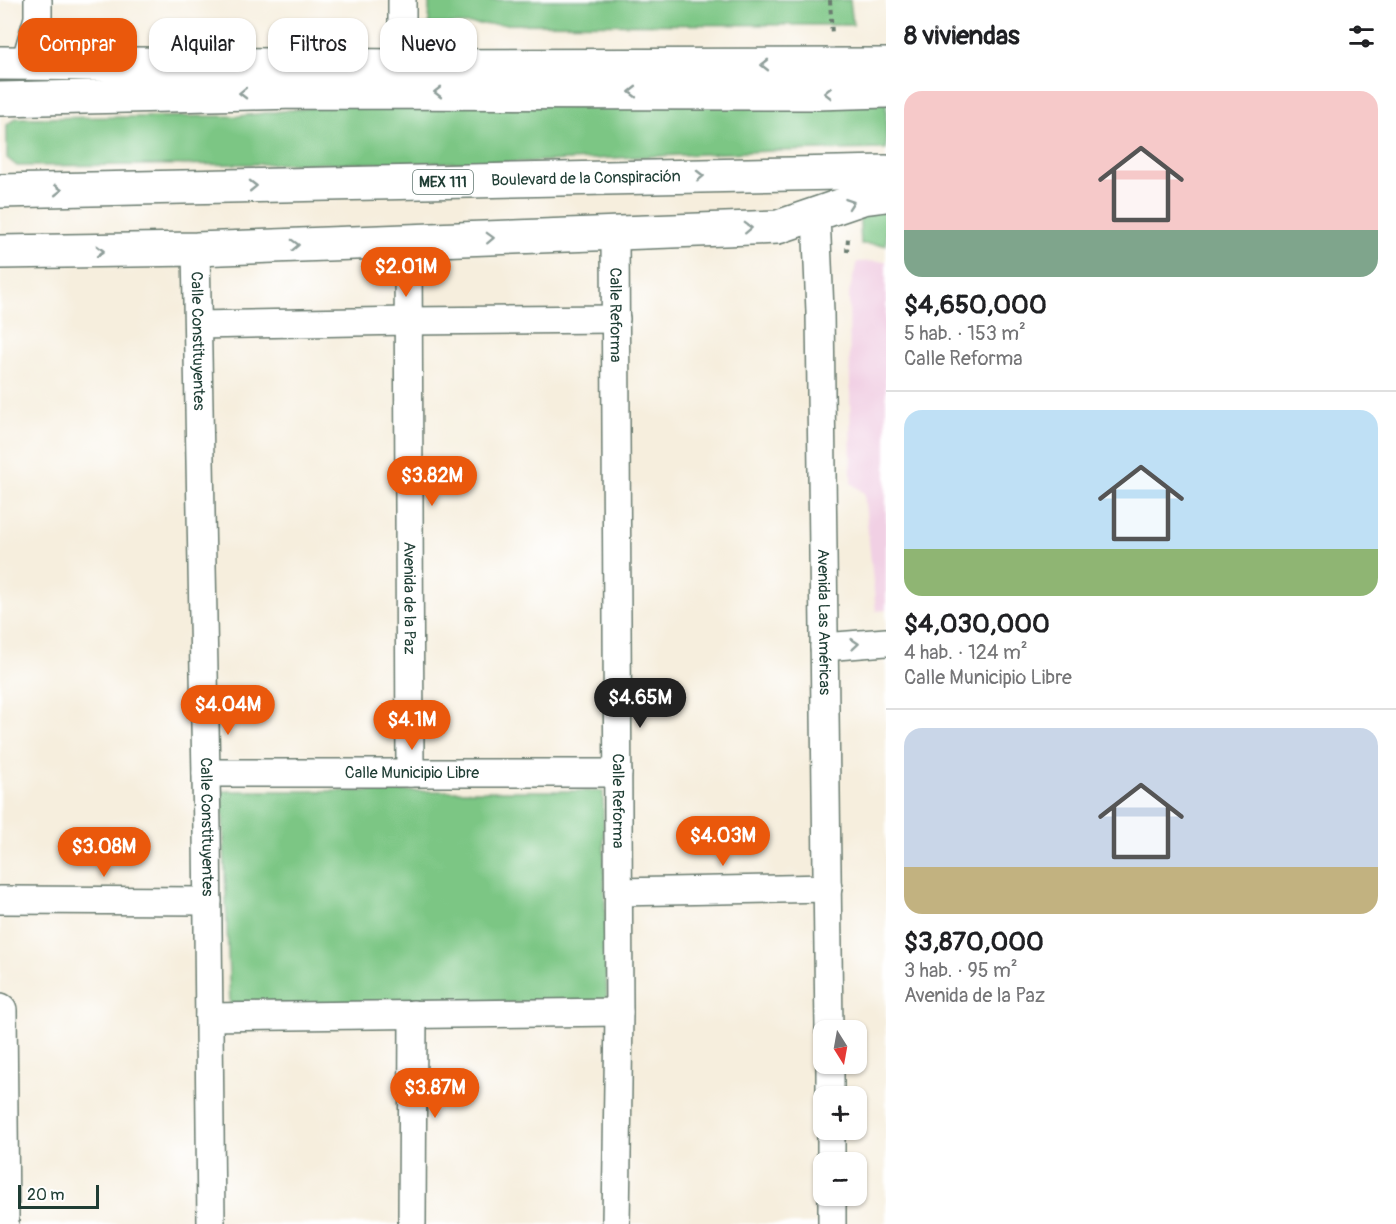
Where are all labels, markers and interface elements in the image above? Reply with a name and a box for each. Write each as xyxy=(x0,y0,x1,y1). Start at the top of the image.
chip: Comprar xyxy=(18,18,137,72)
chip: Alquilar xyxy=(149,18,256,72)
chip: Filtros xyxy=(268,18,368,72)
chip: Nuevo xyxy=(380,18,477,72)
text: 8 viviendas xyxy=(904,20,1020,52)
icon: filters xyxy=(1345,20,1378,53)
one-way arrow xyxy=(760,59,769,71)
one-way arrow xyxy=(433,86,442,98)
one-way arrow xyxy=(628,86,637,98)
one-way arrow xyxy=(823,86,832,99)
one-way arrow xyxy=(238,87,247,99)
icon: home xyxy=(1087,130,1195,238)
street label: Boulevard de la Conspiración xyxy=(491,166,681,190)
road number: MEX 111 xyxy=(413,170,473,194)
one-way arrow xyxy=(696,170,705,182)
one-way arrow xyxy=(249,179,258,192)
one-way arrow xyxy=(54,183,63,196)
one-way arrow xyxy=(844,197,855,210)
one-way arrow xyxy=(744,222,753,235)
one-way arrow xyxy=(486,232,495,245)
one-way arrow xyxy=(291,239,300,252)
one-way arrow xyxy=(96,244,105,257)
pin: $2.01M xyxy=(357,247,455,298)
text: $2.01M xyxy=(375,254,437,279)
street label: Calle Reforma xyxy=(605,267,626,363)
street label: Calle Constituyentes xyxy=(186,271,209,411)
text: $4,650,000 xyxy=(904,289,1047,321)
text: 5 hab. · 153 m² xyxy=(904,321,1026,346)
text: Calle Reforma xyxy=(904,346,1023,371)
icon: home xyxy=(1087,449,1195,557)
pin: $3.82M xyxy=(383,456,481,507)
text: $3.82M xyxy=(401,463,463,488)
street label: Avenida de la Paz xyxy=(399,541,420,655)
street label: Avenida Las Américas xyxy=(813,549,835,695)
text: $4,030,000 xyxy=(904,608,1050,640)
one-way arrow xyxy=(851,638,860,651)
text: 4 hab. · 124 m² xyxy=(904,640,1028,665)
text: Calle Municipio Libre xyxy=(904,665,1072,690)
pin: $4.65M xyxy=(591,678,689,729)
pin: $4.04M xyxy=(179,685,277,736)
text: $4.65M xyxy=(608,685,672,710)
text: $4.04M xyxy=(195,692,261,717)
pin: $4.1M xyxy=(370,700,454,751)
text: $4.1M xyxy=(387,707,437,732)
street label: Calle Reforma xyxy=(608,753,628,849)
street label: Calle Constituyentes xyxy=(196,757,218,897)
street label: Calle Municipio Libre xyxy=(345,763,479,783)
icon: home xyxy=(1087,767,1195,875)
pin: $4.03M xyxy=(674,816,772,867)
text: $4.03M xyxy=(690,823,756,848)
pin: $3.08M xyxy=(55,827,153,878)
text: $3.08M xyxy=(72,834,136,859)
text: $3,870,000 xyxy=(904,926,1044,958)
text: 3 hab. · 95 m² xyxy=(904,958,1018,983)
text: Avenida de la Paz xyxy=(904,983,1045,1008)
north arrow xyxy=(813,1020,867,1074)
map controls xyxy=(813,1020,867,1206)
pin: $3.87M xyxy=(386,1068,484,1119)
text: $3.87M xyxy=(404,1075,466,1100)
button: + xyxy=(813,1086,867,1140)
button: − xyxy=(813,1152,867,1206)
scale bar xyxy=(18,1182,99,1210)
text: 20 m xyxy=(27,1185,65,1205)

